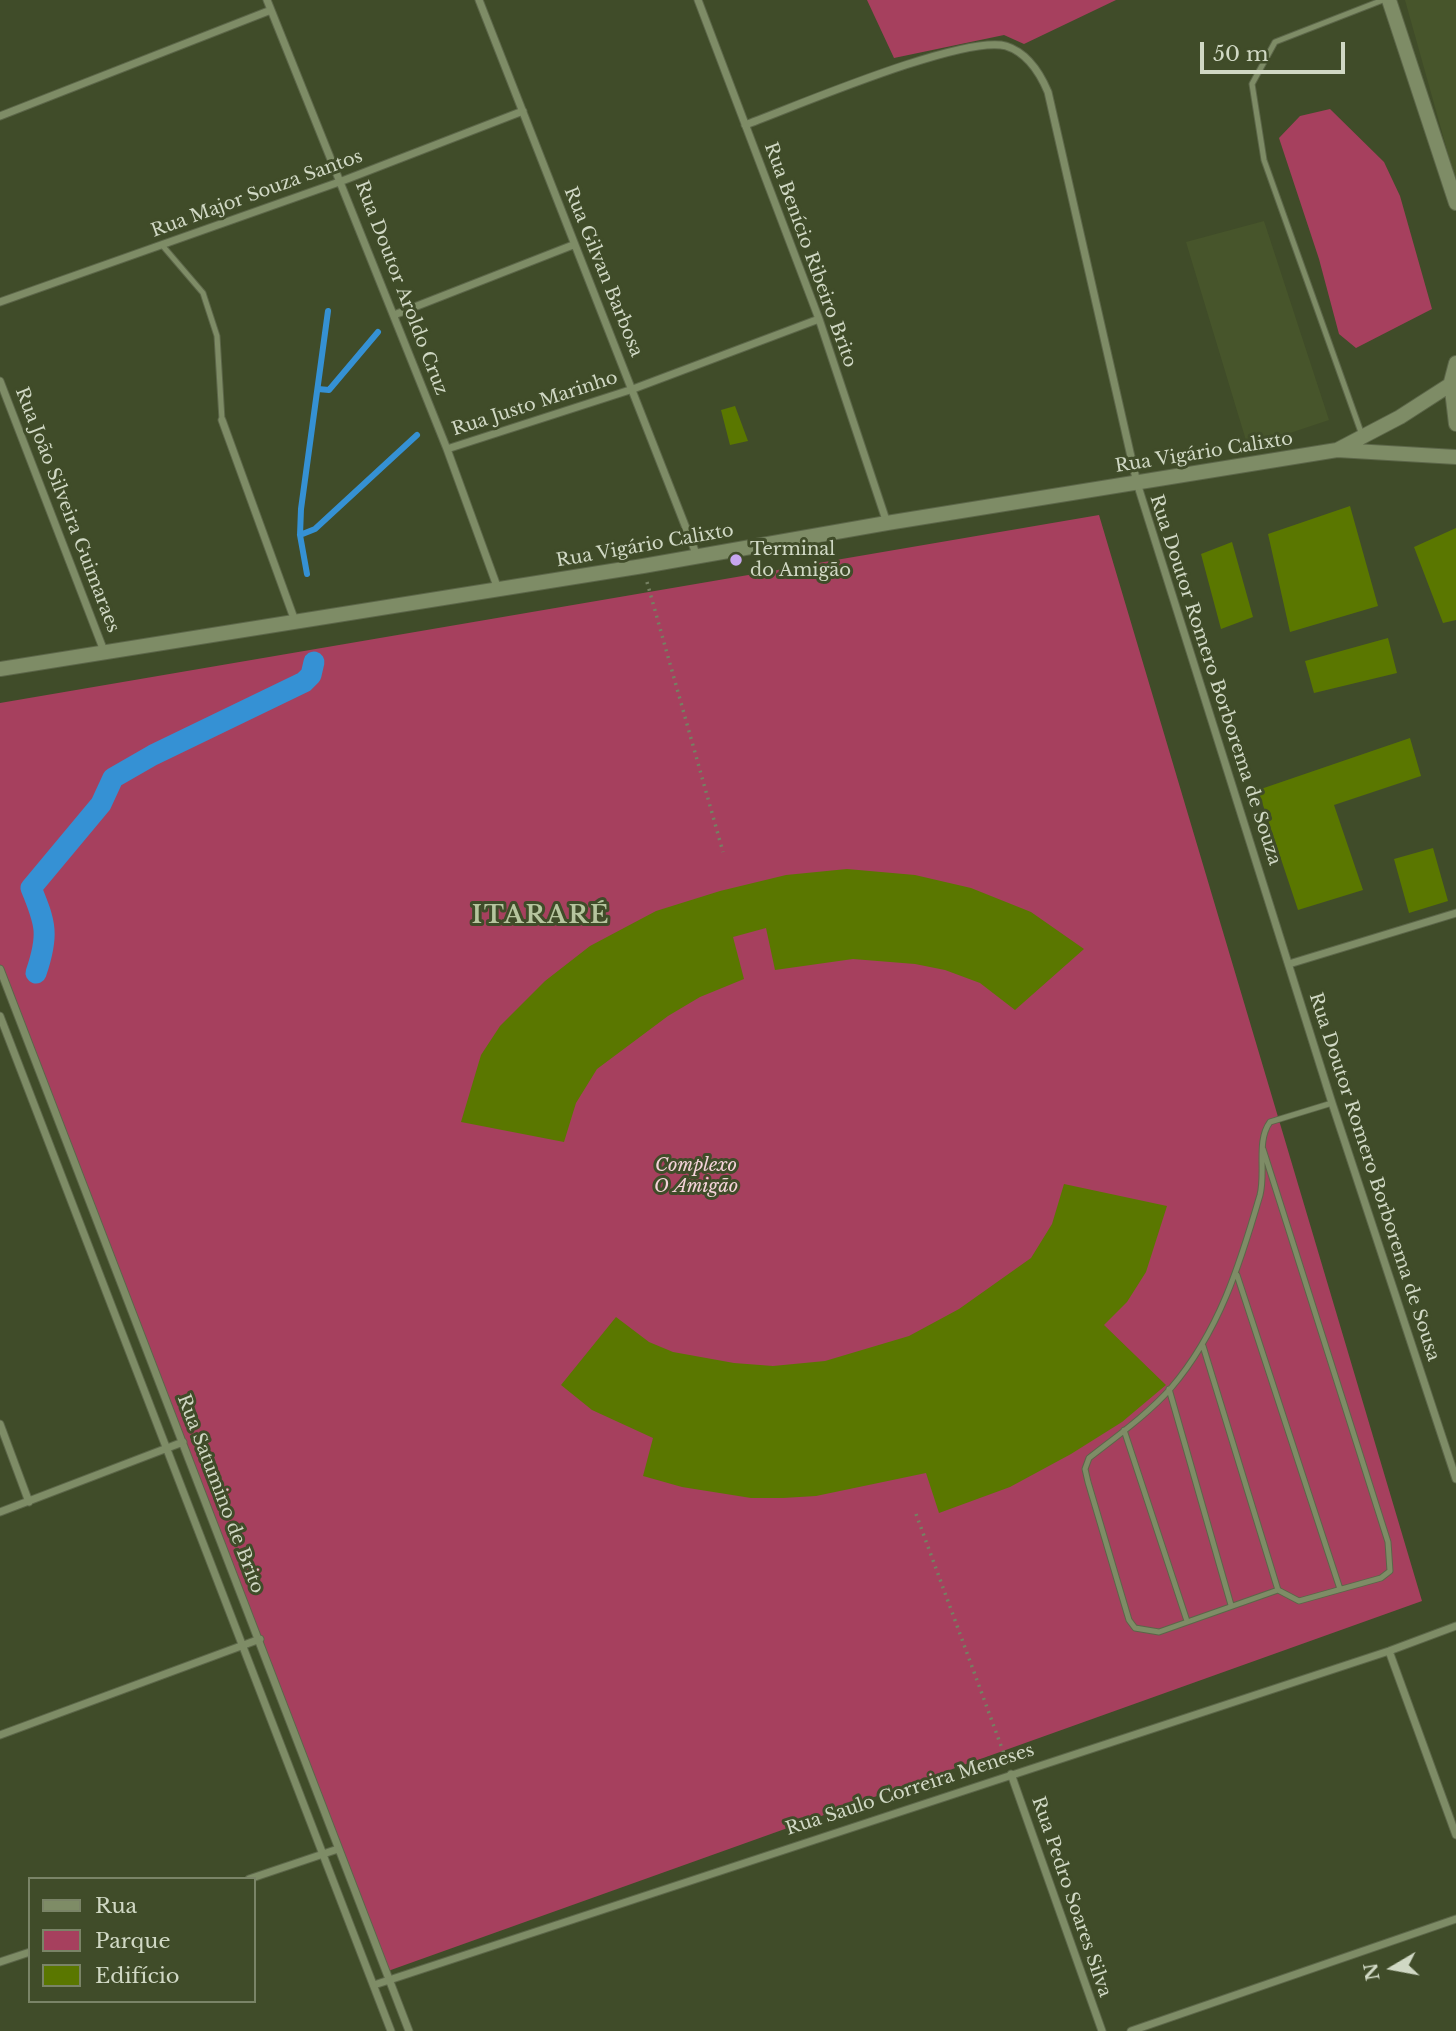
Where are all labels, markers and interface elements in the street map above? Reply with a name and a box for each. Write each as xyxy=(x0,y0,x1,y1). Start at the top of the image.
scale bar xyxy=(1204,28,1349,72)
text: 50 m xyxy=(1213,41,1268,67)
street label: Rua Benício Ribeiro Brito xyxy=(759,140,861,370)
street label: Rua Major Souza Santos xyxy=(148,146,366,242)
street label: Rua Doutor Aroldo Cruz xyxy=(350,178,452,398)
street label: Rua Gilvan Barbosa xyxy=(559,184,647,360)
street label: Rua Justo Marinho xyxy=(449,367,621,441)
street label: Rua João Silveira Guimaraes xyxy=(10,384,124,636)
street label: Rua Vigário Calixto xyxy=(1114,428,1294,478)
street label: Rua Doutor Romero Borborema de Souza xyxy=(1145,492,1285,868)
street label: Rua Vigário Calixto xyxy=(555,520,735,572)
place label: Terminal do Amigão xyxy=(750,539,851,582)
marker: Terminal do Amigão xyxy=(728,552,744,568)
district label: ITARARÉ xyxy=(473,902,609,930)
street label: Rua Doutor Romero Borborema de Sousa xyxy=(1304,990,1444,1364)
park label: Complexo O Amigão xyxy=(654,1155,738,1198)
street label: Rua Satumino de Brito xyxy=(172,1391,268,1597)
street label: Rua Saulo Correira Meneses xyxy=(783,1740,1037,1840)
street label: Rua Pedro Soares Silva xyxy=(1026,1794,1116,2000)
legend xyxy=(28,1877,256,2003)
text: Rua xyxy=(95,1893,137,1919)
text: Parque xyxy=(95,1928,170,1954)
north arrow xyxy=(1358,1933,1428,2003)
text: N xyxy=(1359,1961,1385,1983)
text: Edifício xyxy=(95,1963,180,1989)

